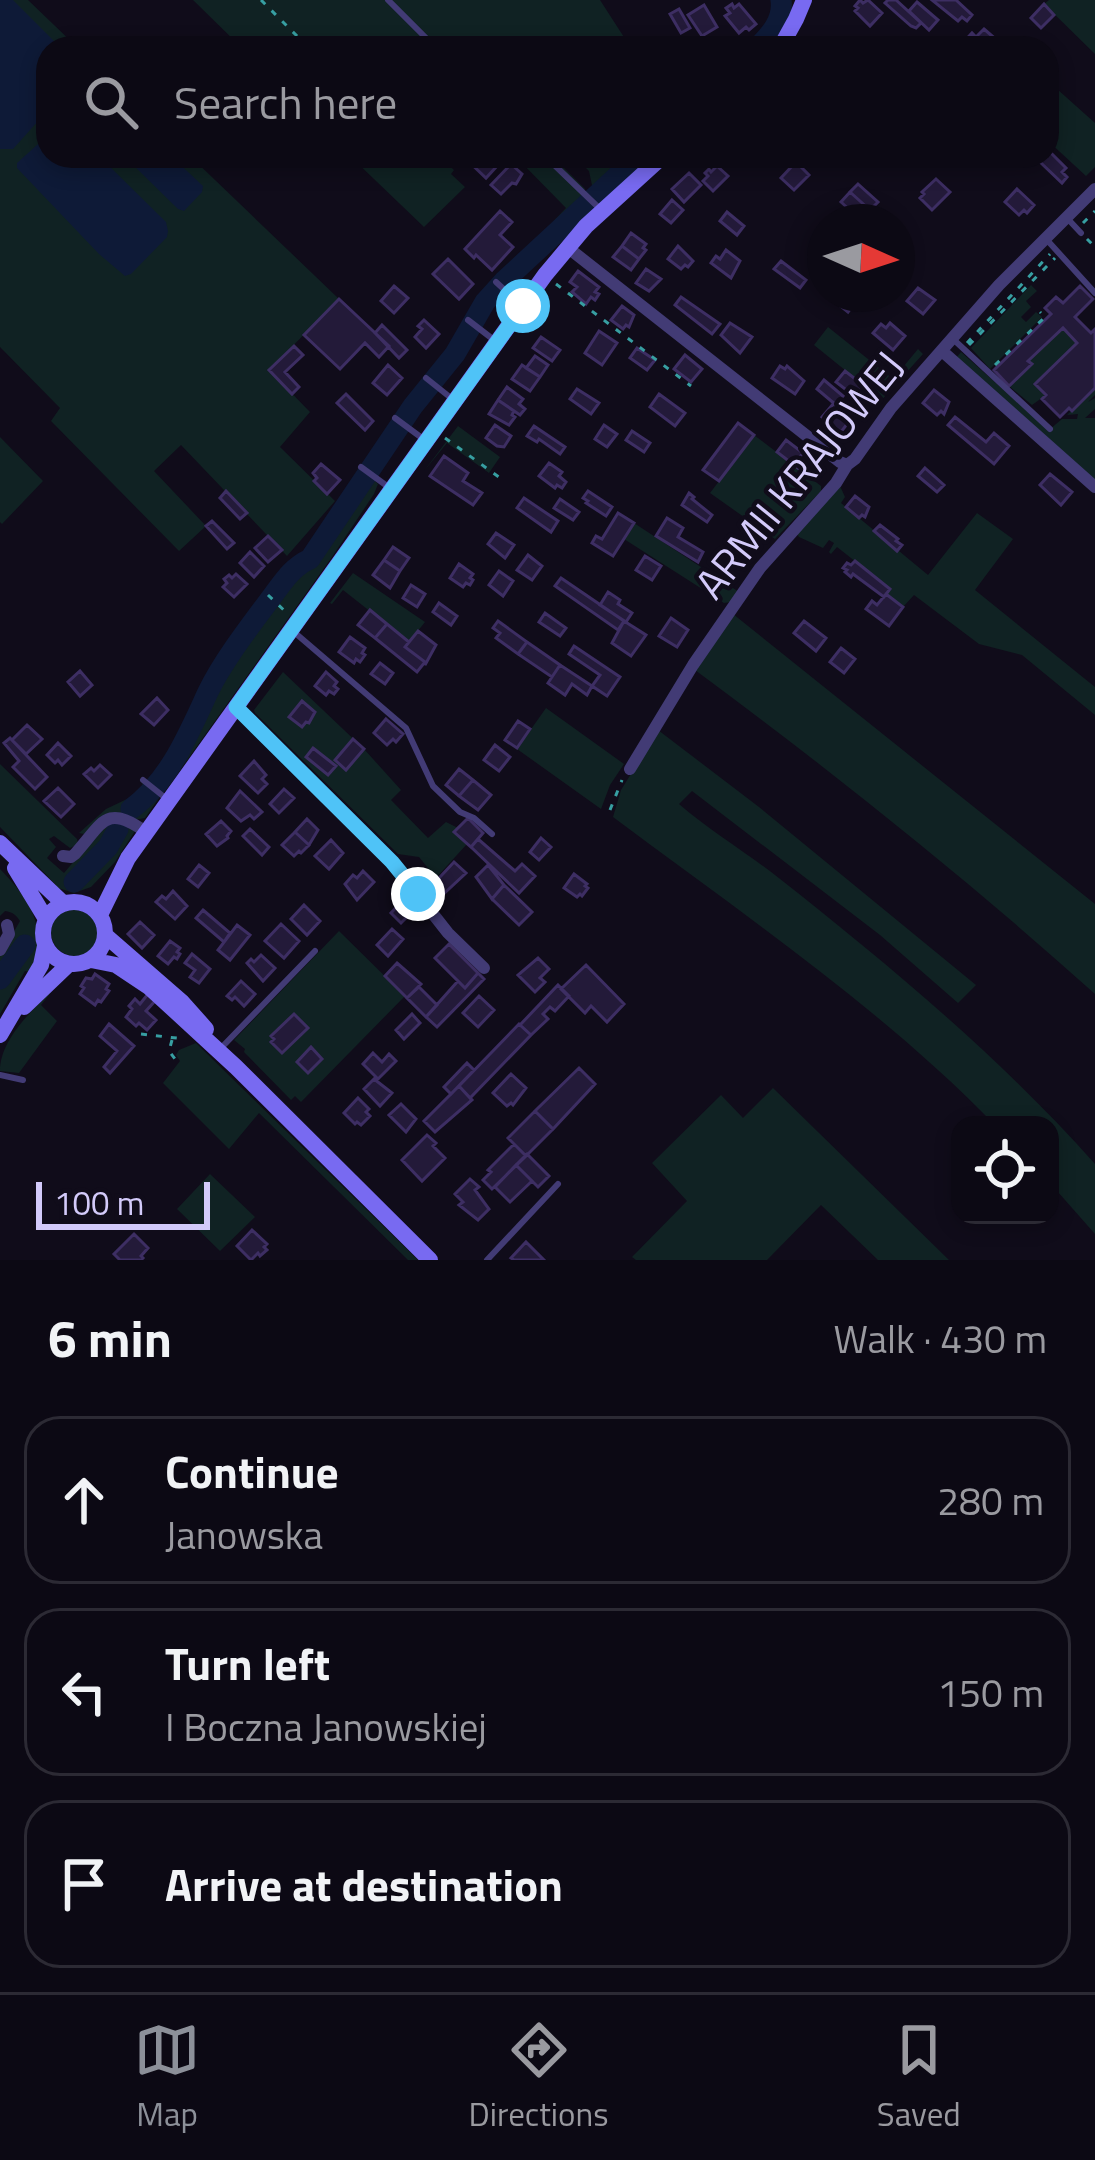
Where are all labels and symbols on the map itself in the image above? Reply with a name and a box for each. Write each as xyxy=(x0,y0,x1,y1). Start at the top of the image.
north arrow xyxy=(807,204,915,312)
route start xyxy=(496,279,550,333)
street label: ARMII KRAJOWEJ xyxy=(678,337,918,612)
route end xyxy=(391,867,445,921)
scale bar xyxy=(36,1176,210,1229)

